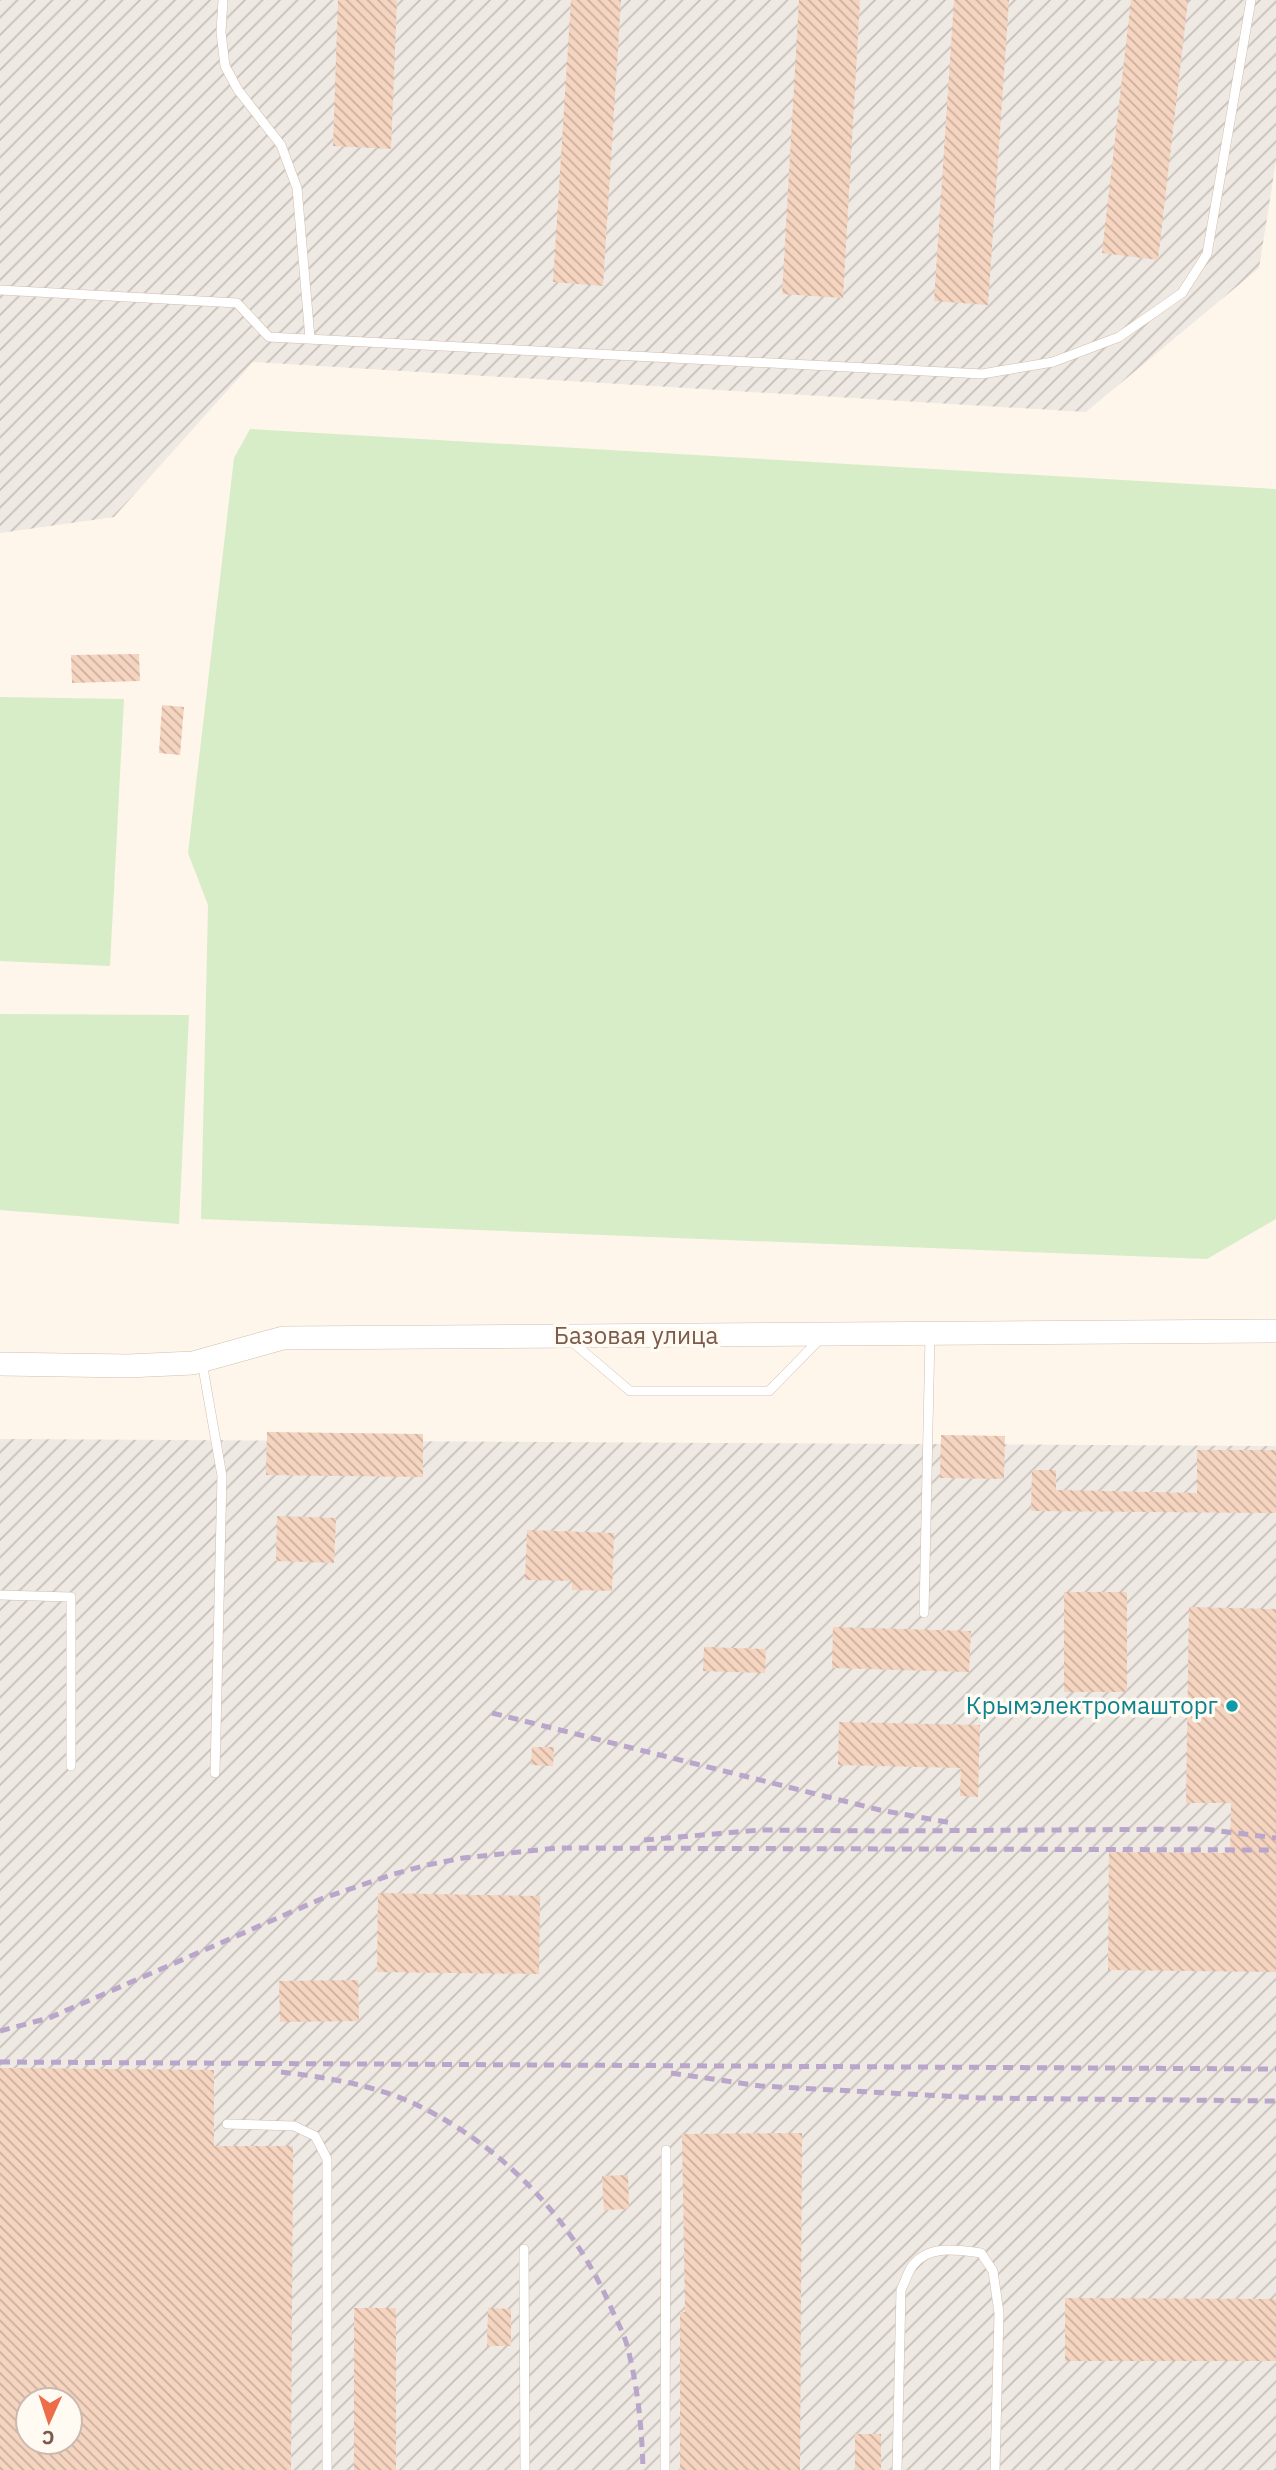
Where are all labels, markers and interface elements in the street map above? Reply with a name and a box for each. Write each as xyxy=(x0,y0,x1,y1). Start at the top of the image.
street label: Базовая улица xyxy=(554,1319,718,1351)
place label: Крымэлектромашторг xyxy=(966,1689,1218,1721)
marker: Крымэлектромашторг xyxy=(1224,1698,1240,1714)
north arrow xyxy=(14,2386,84,2456)
text: С xyxy=(41,2426,55,2450)

